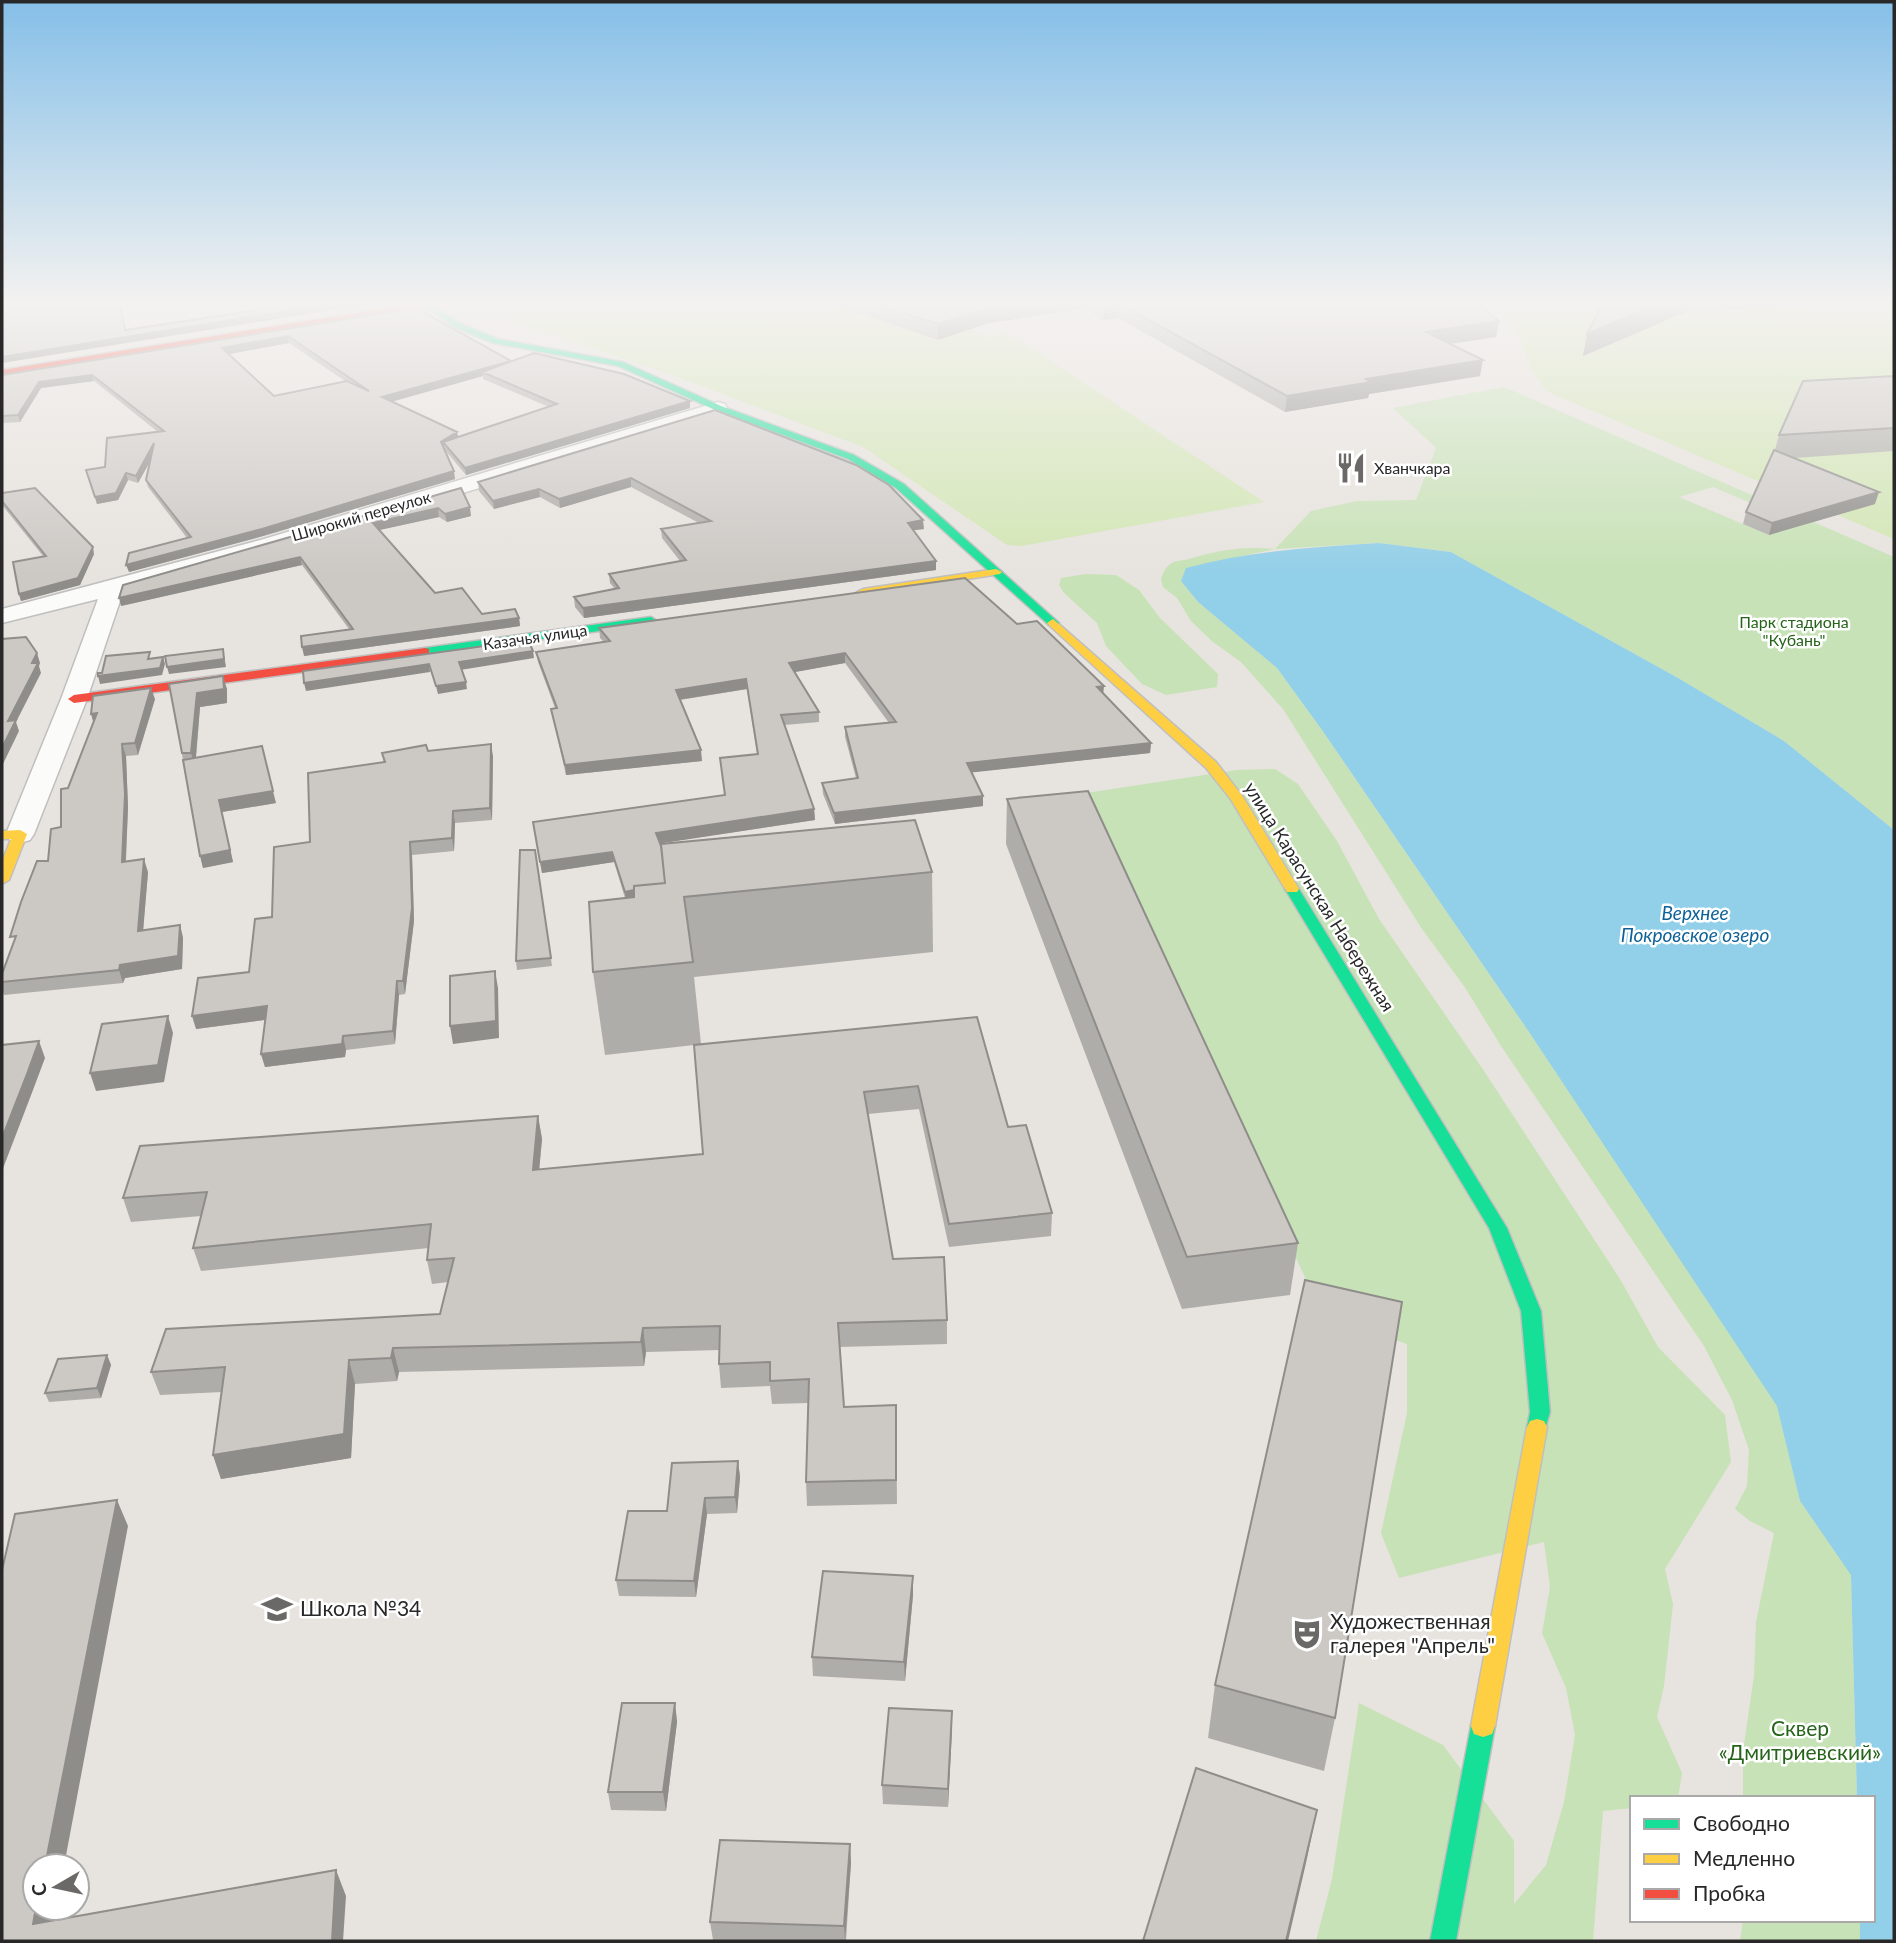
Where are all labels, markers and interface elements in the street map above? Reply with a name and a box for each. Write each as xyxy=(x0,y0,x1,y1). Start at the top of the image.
restaurant icon: Хванчкара xyxy=(1334,451,1368,485)
place label: Хванчкара xyxy=(1374,458,1451,477)
street label: Широкий переулок xyxy=(289,486,433,544)
park label: Парк стадиона "Кубань" xyxy=(1739,612,1849,649)
street label: Казачья улица xyxy=(482,620,588,653)
street label: улица Карасунская Набережная xyxy=(1240,778,1400,1015)
water label: Верхнее Покровское озеро xyxy=(1621,901,1769,946)
school or university icon: Школа №34 xyxy=(260,1592,294,1626)
place label: Школа №34 xyxy=(300,1595,421,1620)
place label: Художественная галерея "Апрель" xyxy=(1330,1608,1495,1657)
theatre icon: Художественная галерея "Апрель" xyxy=(1290,1617,1324,1651)
park label: Сквер «Дмитриевский» xyxy=(1719,1715,1881,1764)
legend xyxy=(1630,1796,1875,1922)
text: Свободно xyxy=(1693,1810,1790,1835)
text: Медленно xyxy=(1693,1845,1795,1870)
north arrow xyxy=(21,1852,91,1922)
text: Пробка xyxy=(1693,1880,1766,1905)
text: С xyxy=(26,1881,51,1898)

